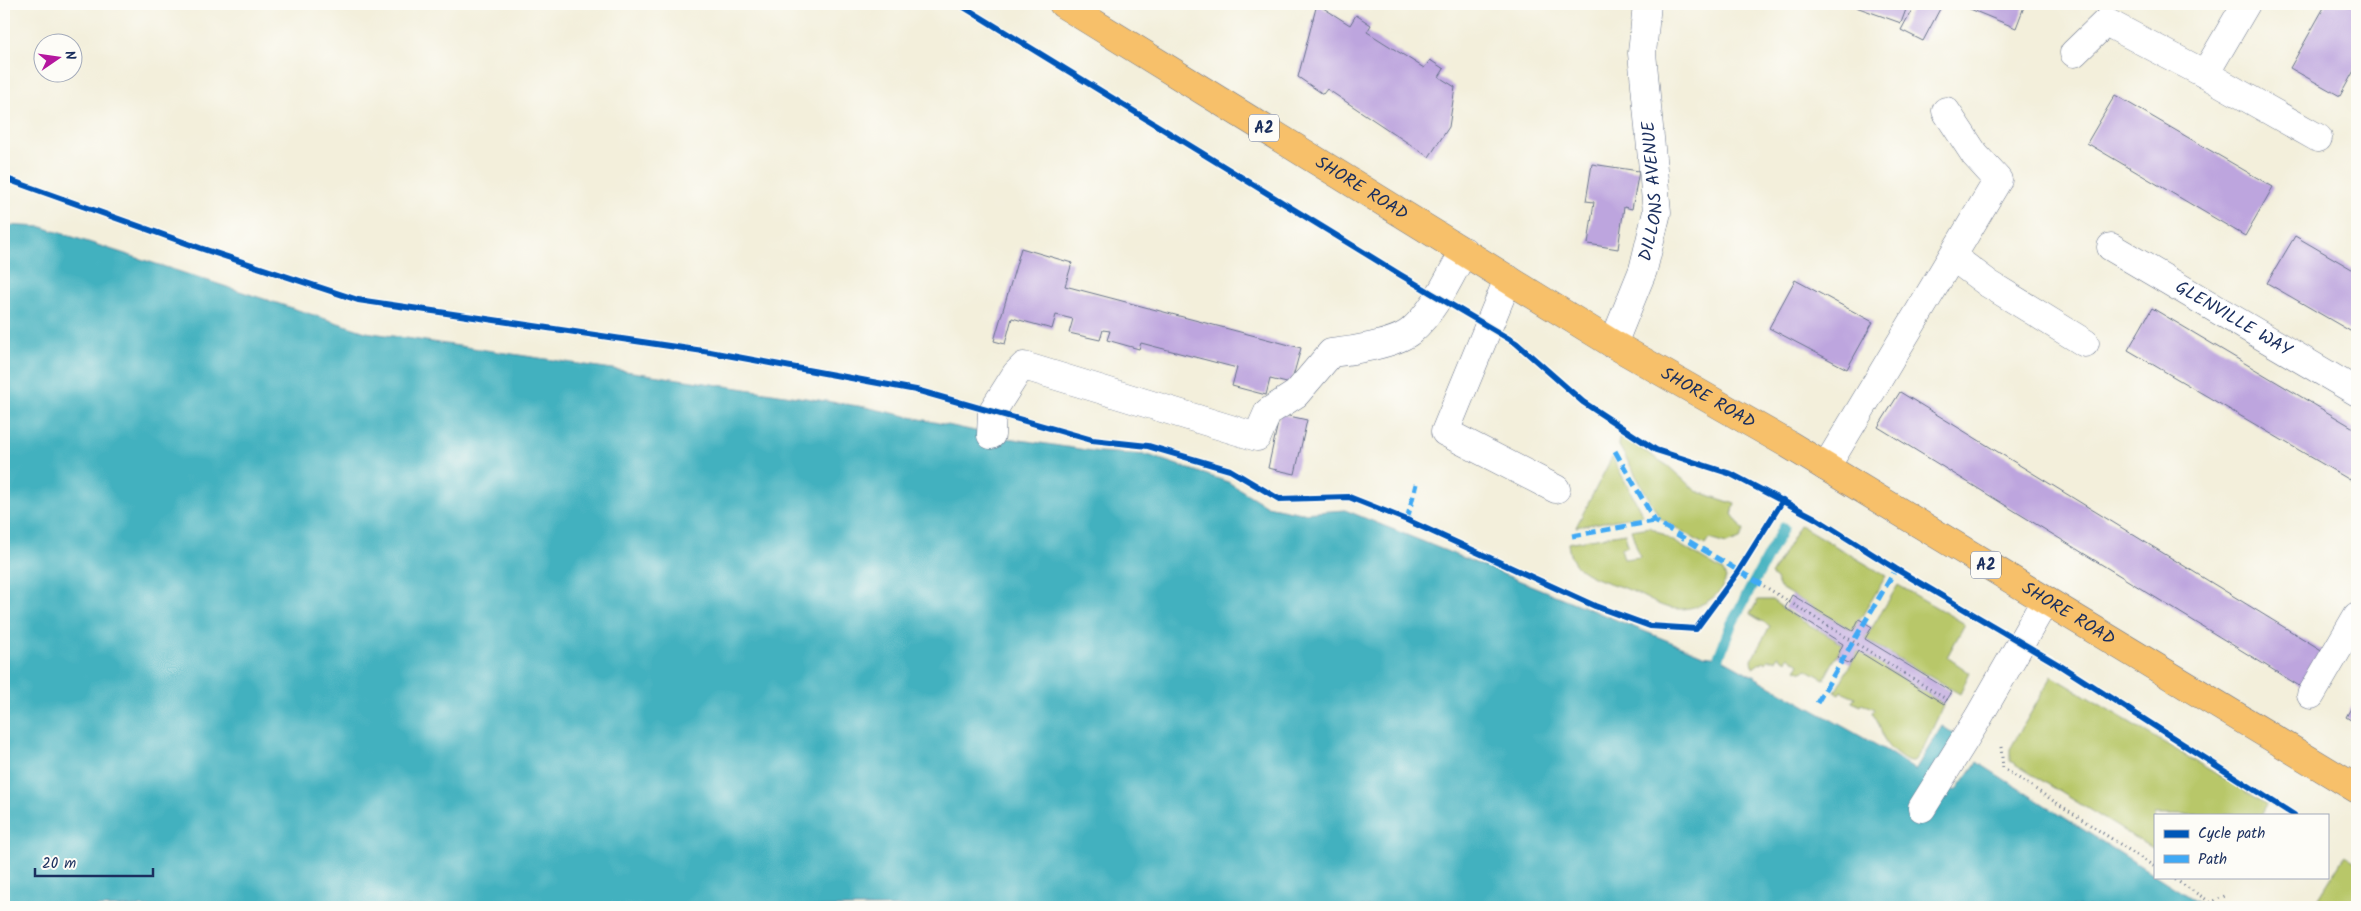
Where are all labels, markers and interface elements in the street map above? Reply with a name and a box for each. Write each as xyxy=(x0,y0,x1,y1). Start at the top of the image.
north arrow xyxy=(32,32,82,82)
text: N xyxy=(58,49,81,62)
road number: A2 xyxy=(1249,115,1279,142)
street label: DILLONS AVENUE xyxy=(1631,119,1672,264)
street label: SHORE ROAD xyxy=(1309,149,1414,229)
street label: GLENVILLE WAY xyxy=(2169,273,2298,365)
street label: SHORE ROAD xyxy=(1655,360,1761,437)
road number: A2 xyxy=(1971,552,2001,578)
street label: SHORE ROAD xyxy=(2016,574,2121,654)
legend xyxy=(2154,814,2328,878)
text: Cycle path xyxy=(2198,822,2265,846)
scale bar xyxy=(35,846,152,878)
text: Path xyxy=(2198,848,2227,872)
text: 20 m xyxy=(42,852,76,876)

